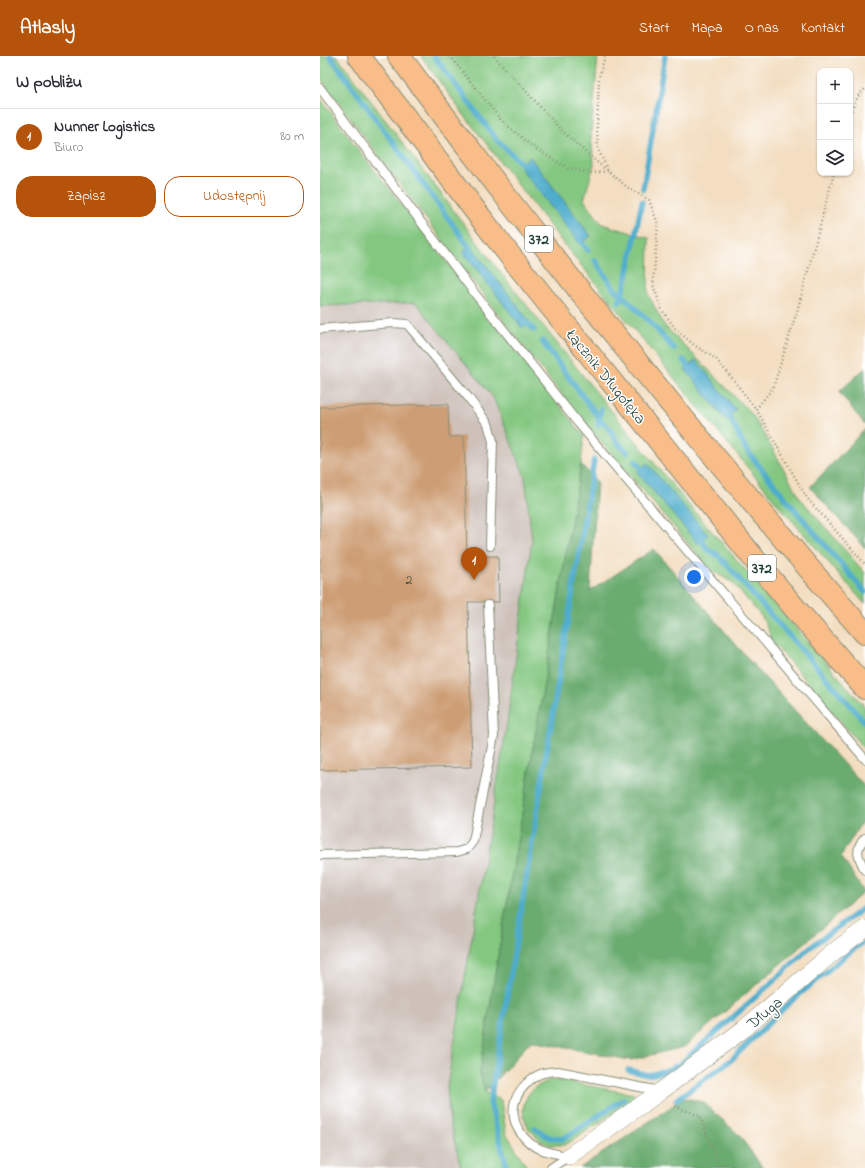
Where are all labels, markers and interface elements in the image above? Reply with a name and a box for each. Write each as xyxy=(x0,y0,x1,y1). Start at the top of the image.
text: Atlasly xyxy=(20,15,75,42)
text: Start xyxy=(639,18,669,39)
text: Mapa xyxy=(691,18,723,39)
text: O nas xyxy=(745,18,779,39)
text: Kontakt xyxy=(801,18,845,39)
map controls xyxy=(817,68,853,176)
button: + xyxy=(817,68,853,104)
text: W pobliżu xyxy=(16,70,82,95)
button: − xyxy=(817,104,853,140)
text: Nunner Logistics xyxy=(54,116,155,138)
text: 1 xyxy=(27,127,31,146)
text: 80 m xyxy=(280,127,304,146)
text: Biuro xyxy=(54,138,83,157)
button: layers xyxy=(817,140,853,176)
button: Zapisz xyxy=(16,176,156,217)
button: Udostępnij xyxy=(164,176,304,217)
road number: 372 xyxy=(525,226,553,252)
street label: Łącznik Długołęka xyxy=(559,324,651,430)
pin: 1 xyxy=(461,547,487,580)
road number: 372 xyxy=(748,555,776,581)
your location xyxy=(684,567,704,587)
house number: 2 xyxy=(406,570,413,591)
street label: Długa xyxy=(741,991,788,1036)

